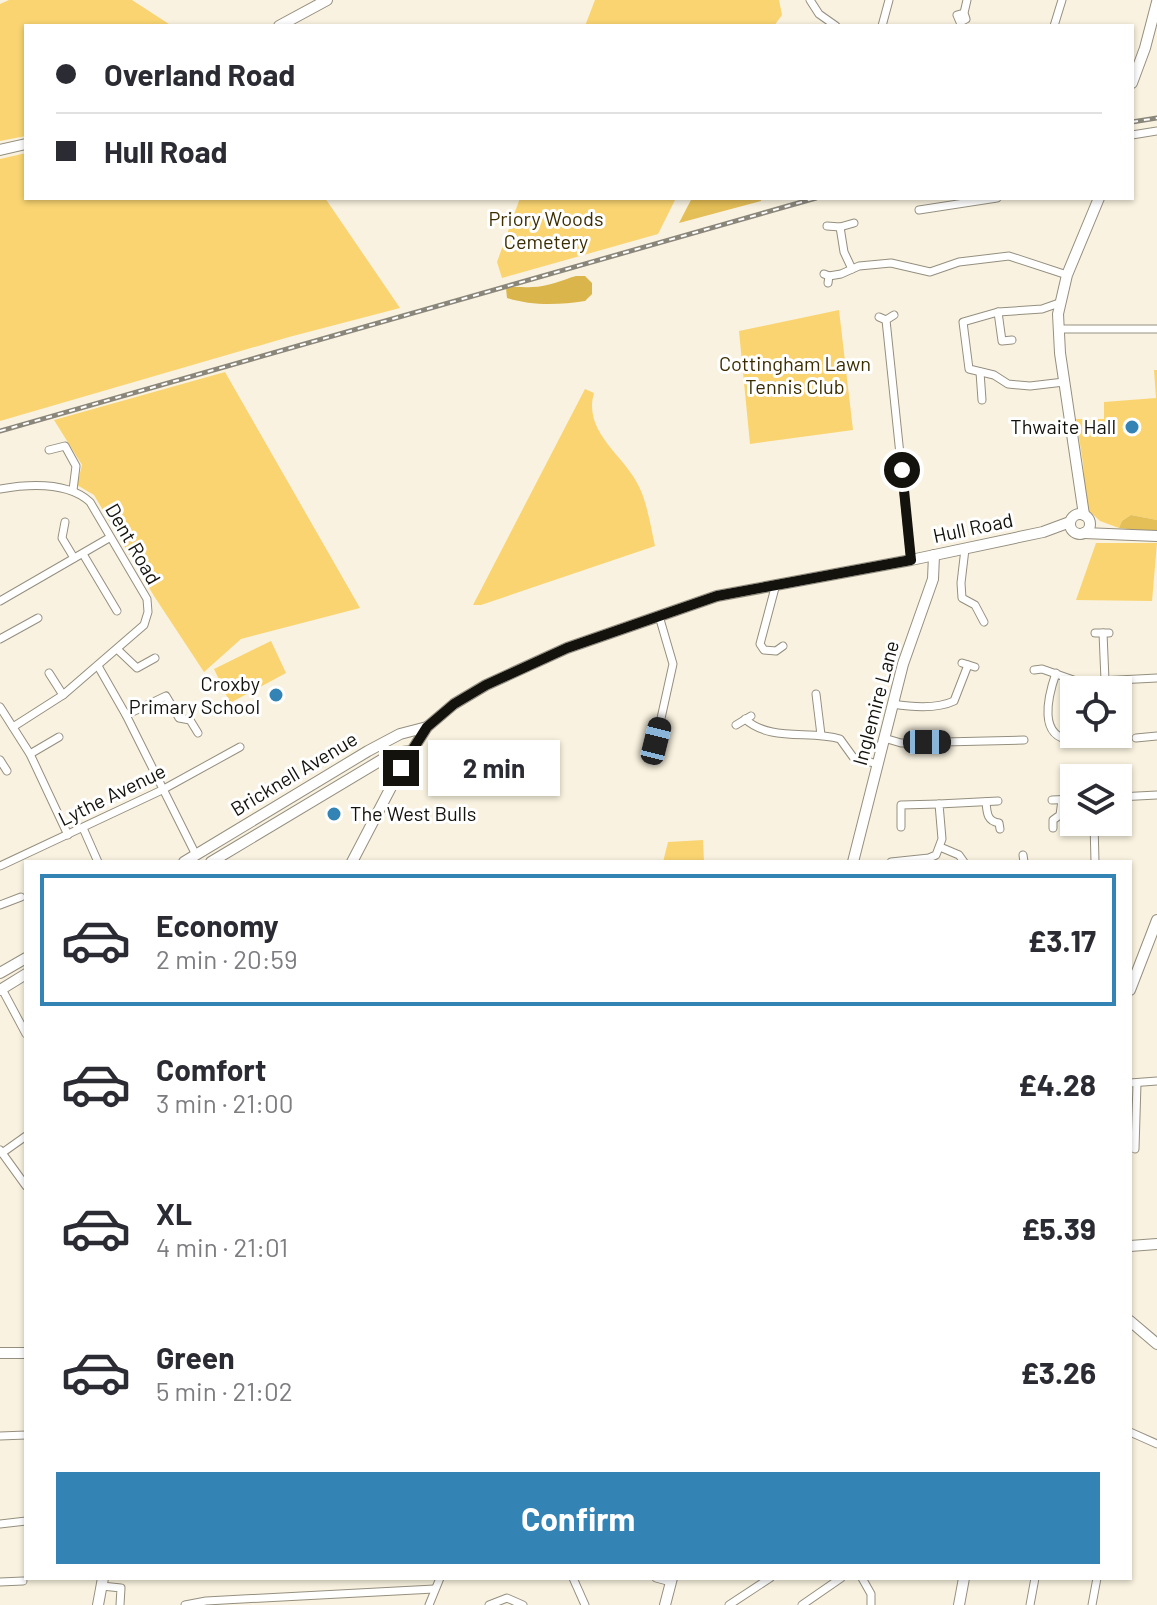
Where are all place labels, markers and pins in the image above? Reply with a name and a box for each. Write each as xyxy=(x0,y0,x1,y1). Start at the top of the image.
place label: Thwaite Hall xyxy=(1010,414,1116,438)
marker: Thwaite Hall xyxy=(1123,418,1141,436)
place label: Croxby Primary School xyxy=(129,671,260,718)
marker: Croxby Primary School xyxy=(267,686,285,704)
place label: The West Bulls xyxy=(350,801,476,825)
marker: The West Bulls xyxy=(325,805,343,823)

